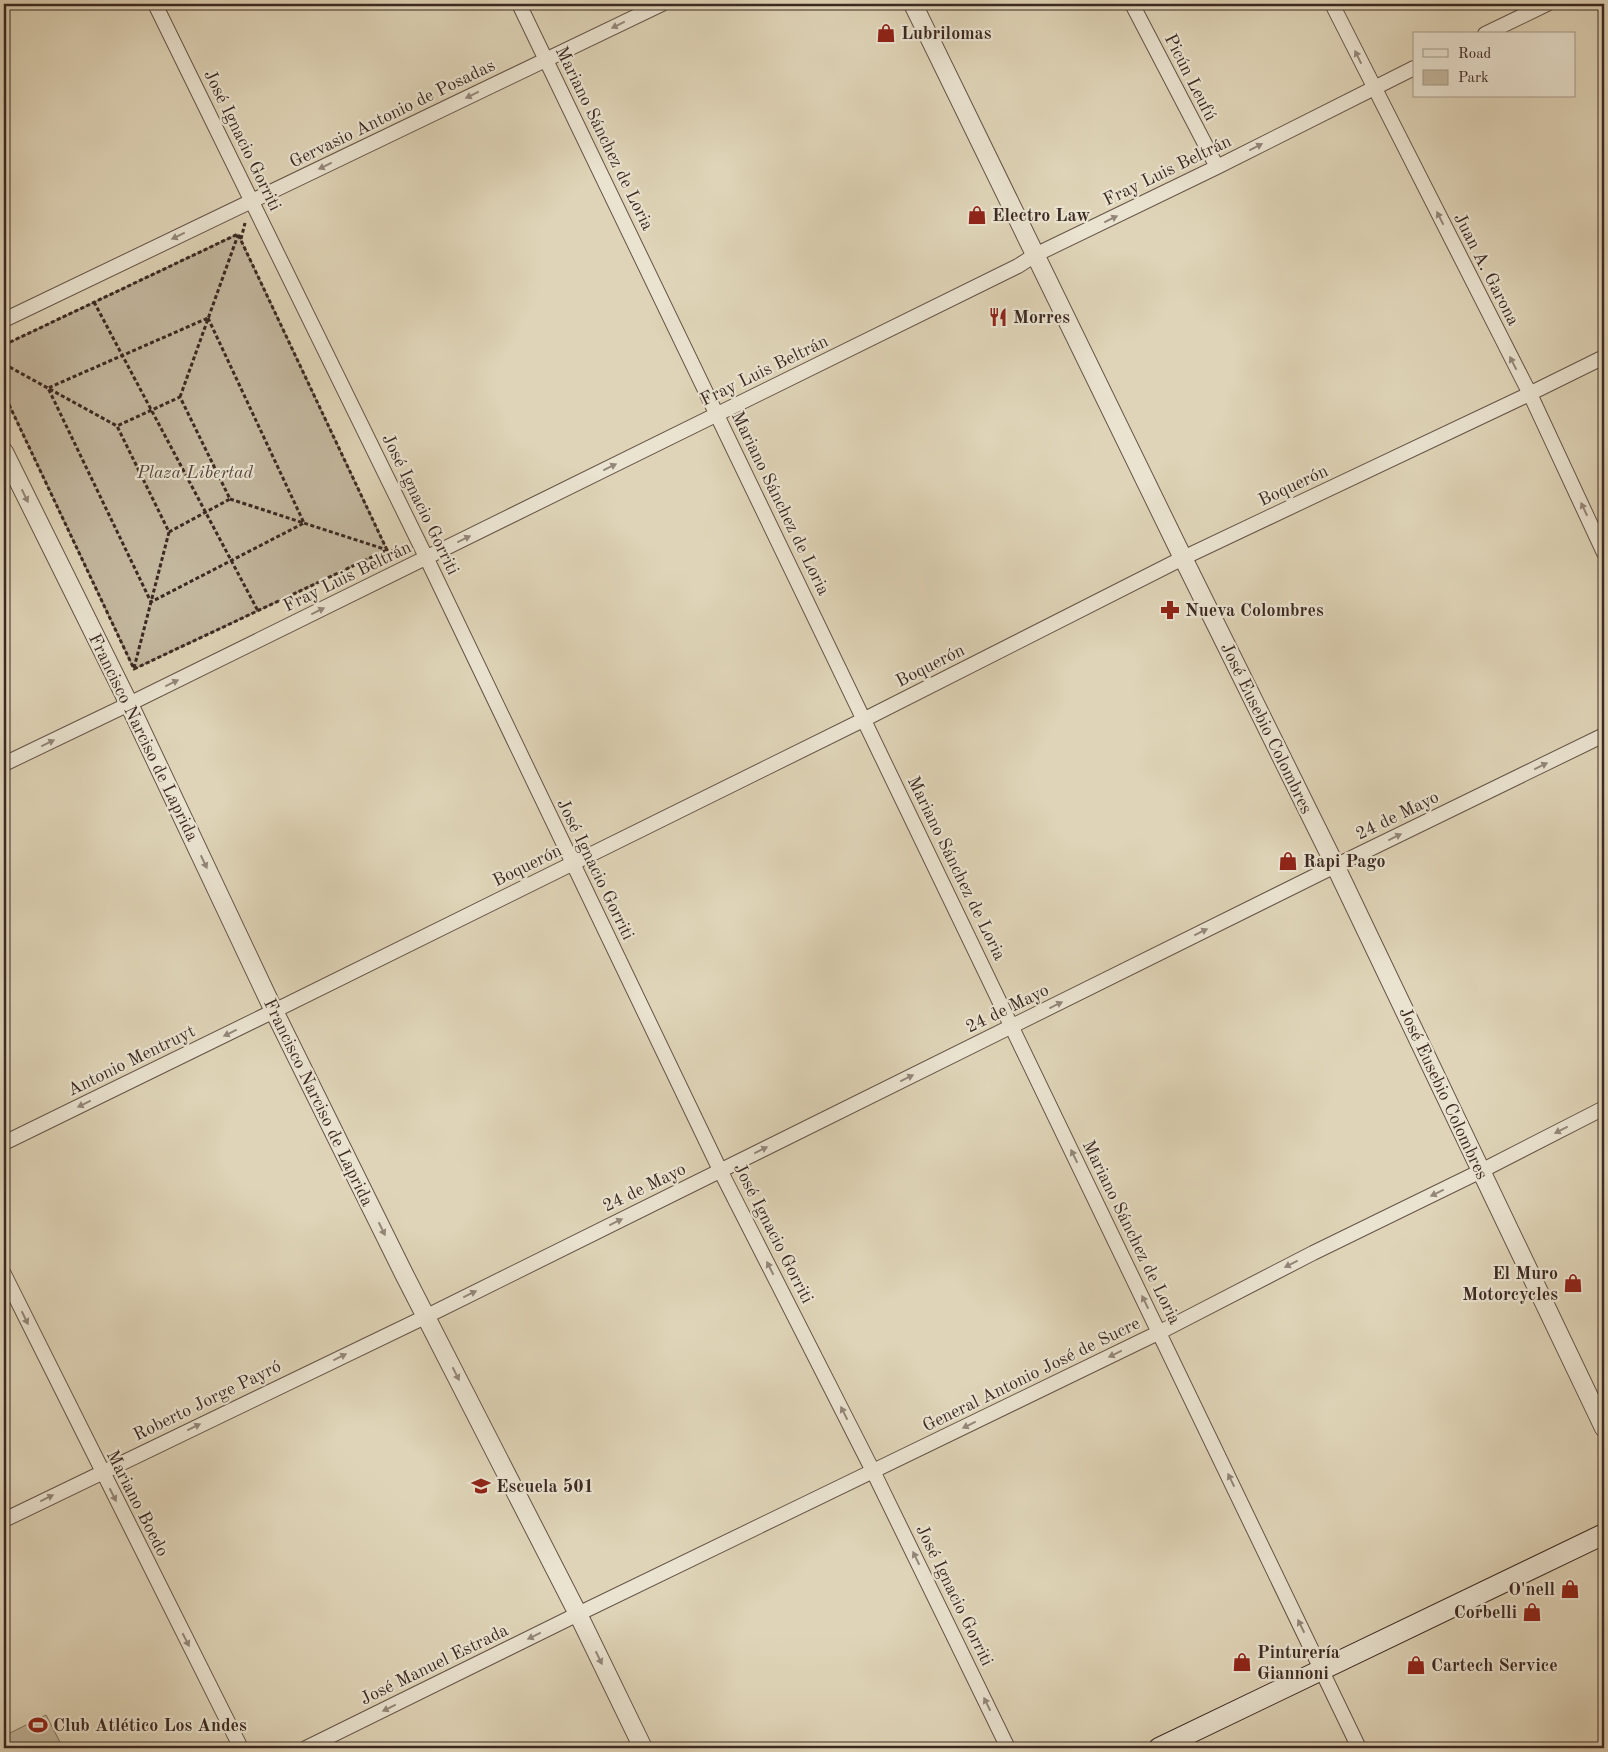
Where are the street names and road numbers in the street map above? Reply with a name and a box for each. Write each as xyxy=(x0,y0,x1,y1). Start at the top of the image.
street label: Picún Leufú xyxy=(1161,31,1220,124)
street label: Mariano Sánchez de Loria xyxy=(552,44,657,233)
street label: Gervasio Antonio de Posadas xyxy=(287,56,498,172)
street label: José Ignacio Gorriti xyxy=(200,67,284,214)
street label: Fray Luis Beltrán xyxy=(1101,132,1235,210)
street label: Juan A. Garona xyxy=(1450,210,1522,329)
street label: Fray Luis Beltrán xyxy=(698,332,832,410)
street label: Mariano Sánchez de Loria xyxy=(728,409,833,598)
street label: José Ignacio Gorriti xyxy=(378,431,462,578)
street label: Boquerón xyxy=(1256,462,1331,510)
street label: Fray Luis Beltrán xyxy=(281,538,415,616)
street label: Francisco Narciso de Laprida xyxy=(85,631,201,844)
street label: José Eusebio Colombres xyxy=(1217,640,1315,817)
street label: Boquerón xyxy=(893,641,968,691)
street label: Mariano Sánchez de Loria xyxy=(904,774,1009,963)
street label: 24 de Mayo xyxy=(1353,788,1442,844)
street label: José Ignacio Gorriti xyxy=(553,796,637,943)
street label: Boquerón xyxy=(490,841,565,890)
street label: 24 de Mayo xyxy=(963,981,1052,1037)
street label: Francisco Narciso de Laprida xyxy=(260,996,376,1209)
street label: José Eusebio Colombres xyxy=(1395,1005,1491,1182)
street label: Antonio Mentruyt xyxy=(65,1022,198,1100)
street label: Mariano Sánchez de Loria xyxy=(1079,1138,1184,1327)
street label: 24 de Mayo xyxy=(600,1160,689,1216)
street label: José Ignacio Gorriti xyxy=(730,1161,816,1307)
street label: General Antonio José de Sucre xyxy=(920,1314,1143,1435)
street label: Roberto Jorge Payró xyxy=(131,1357,284,1444)
street label: Mariano Boedo xyxy=(103,1447,172,1560)
street label: José Ignacio Gorriti xyxy=(912,1522,996,1669)
street label: José Manuel Estrada xyxy=(358,1621,511,1709)

